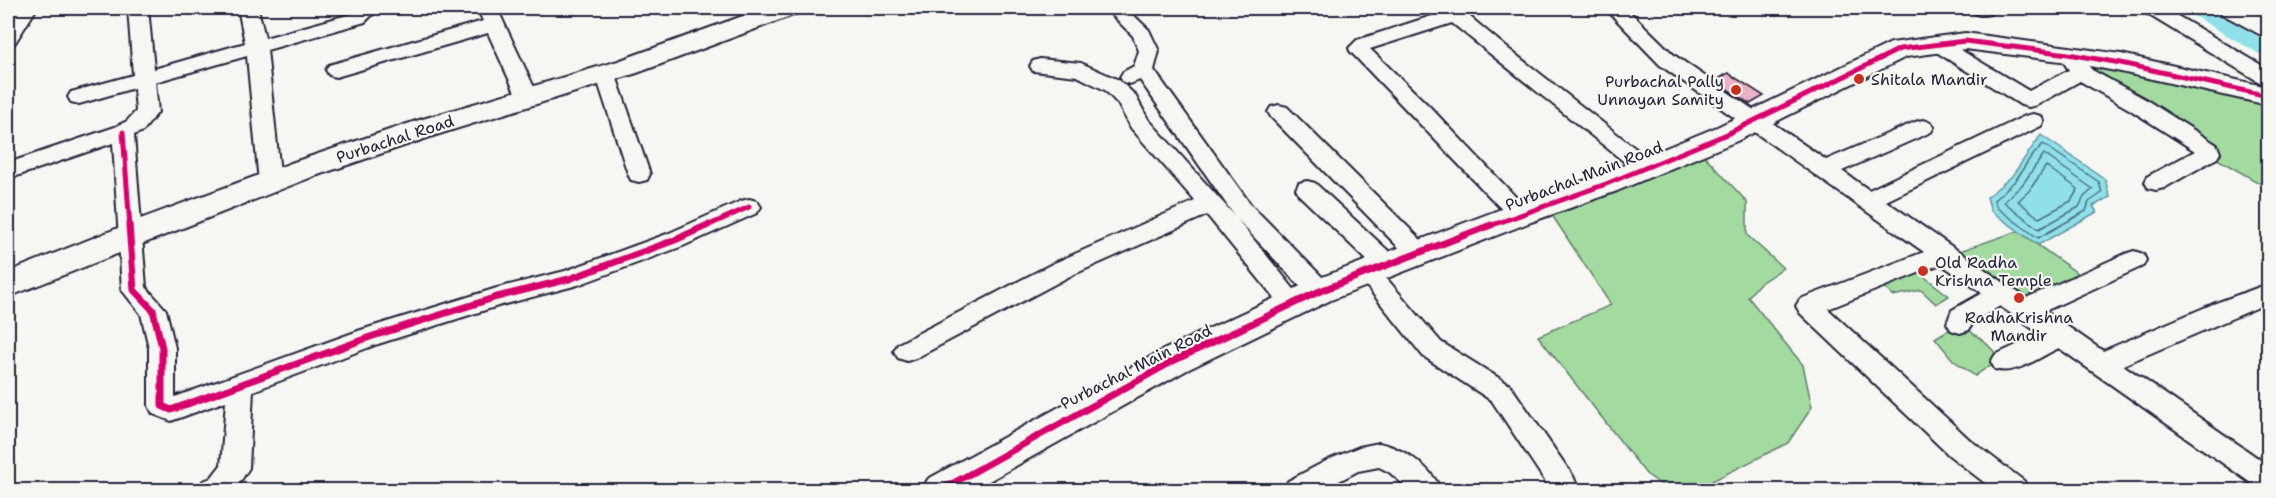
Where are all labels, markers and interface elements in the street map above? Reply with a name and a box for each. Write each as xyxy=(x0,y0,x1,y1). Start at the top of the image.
place label: Shitala Mandir xyxy=(1871,69,1988,90)
place label: Purbachal Pally Unnayan Samity xyxy=(1597,71,1724,110)
marker: Shitala Mandir xyxy=(1852,72,1866,86)
marker: Purbachal Pally Unnayan Samity xyxy=(1729,83,1743,97)
street label: Purbachal Road xyxy=(334,110,456,168)
street label: Purbachal Main Road xyxy=(1502,136,1666,216)
place label: Old Radha Krishna Temple xyxy=(1935,252,2052,291)
marker: Old Radha Krishna Temple xyxy=(1916,264,1930,278)
marker: RadhaKrishna Mandir xyxy=(2012,291,2026,305)
place label: RadhaKrishna Mandir xyxy=(1965,307,2073,346)
street label: Purbachal Main Road xyxy=(1057,320,1215,414)

